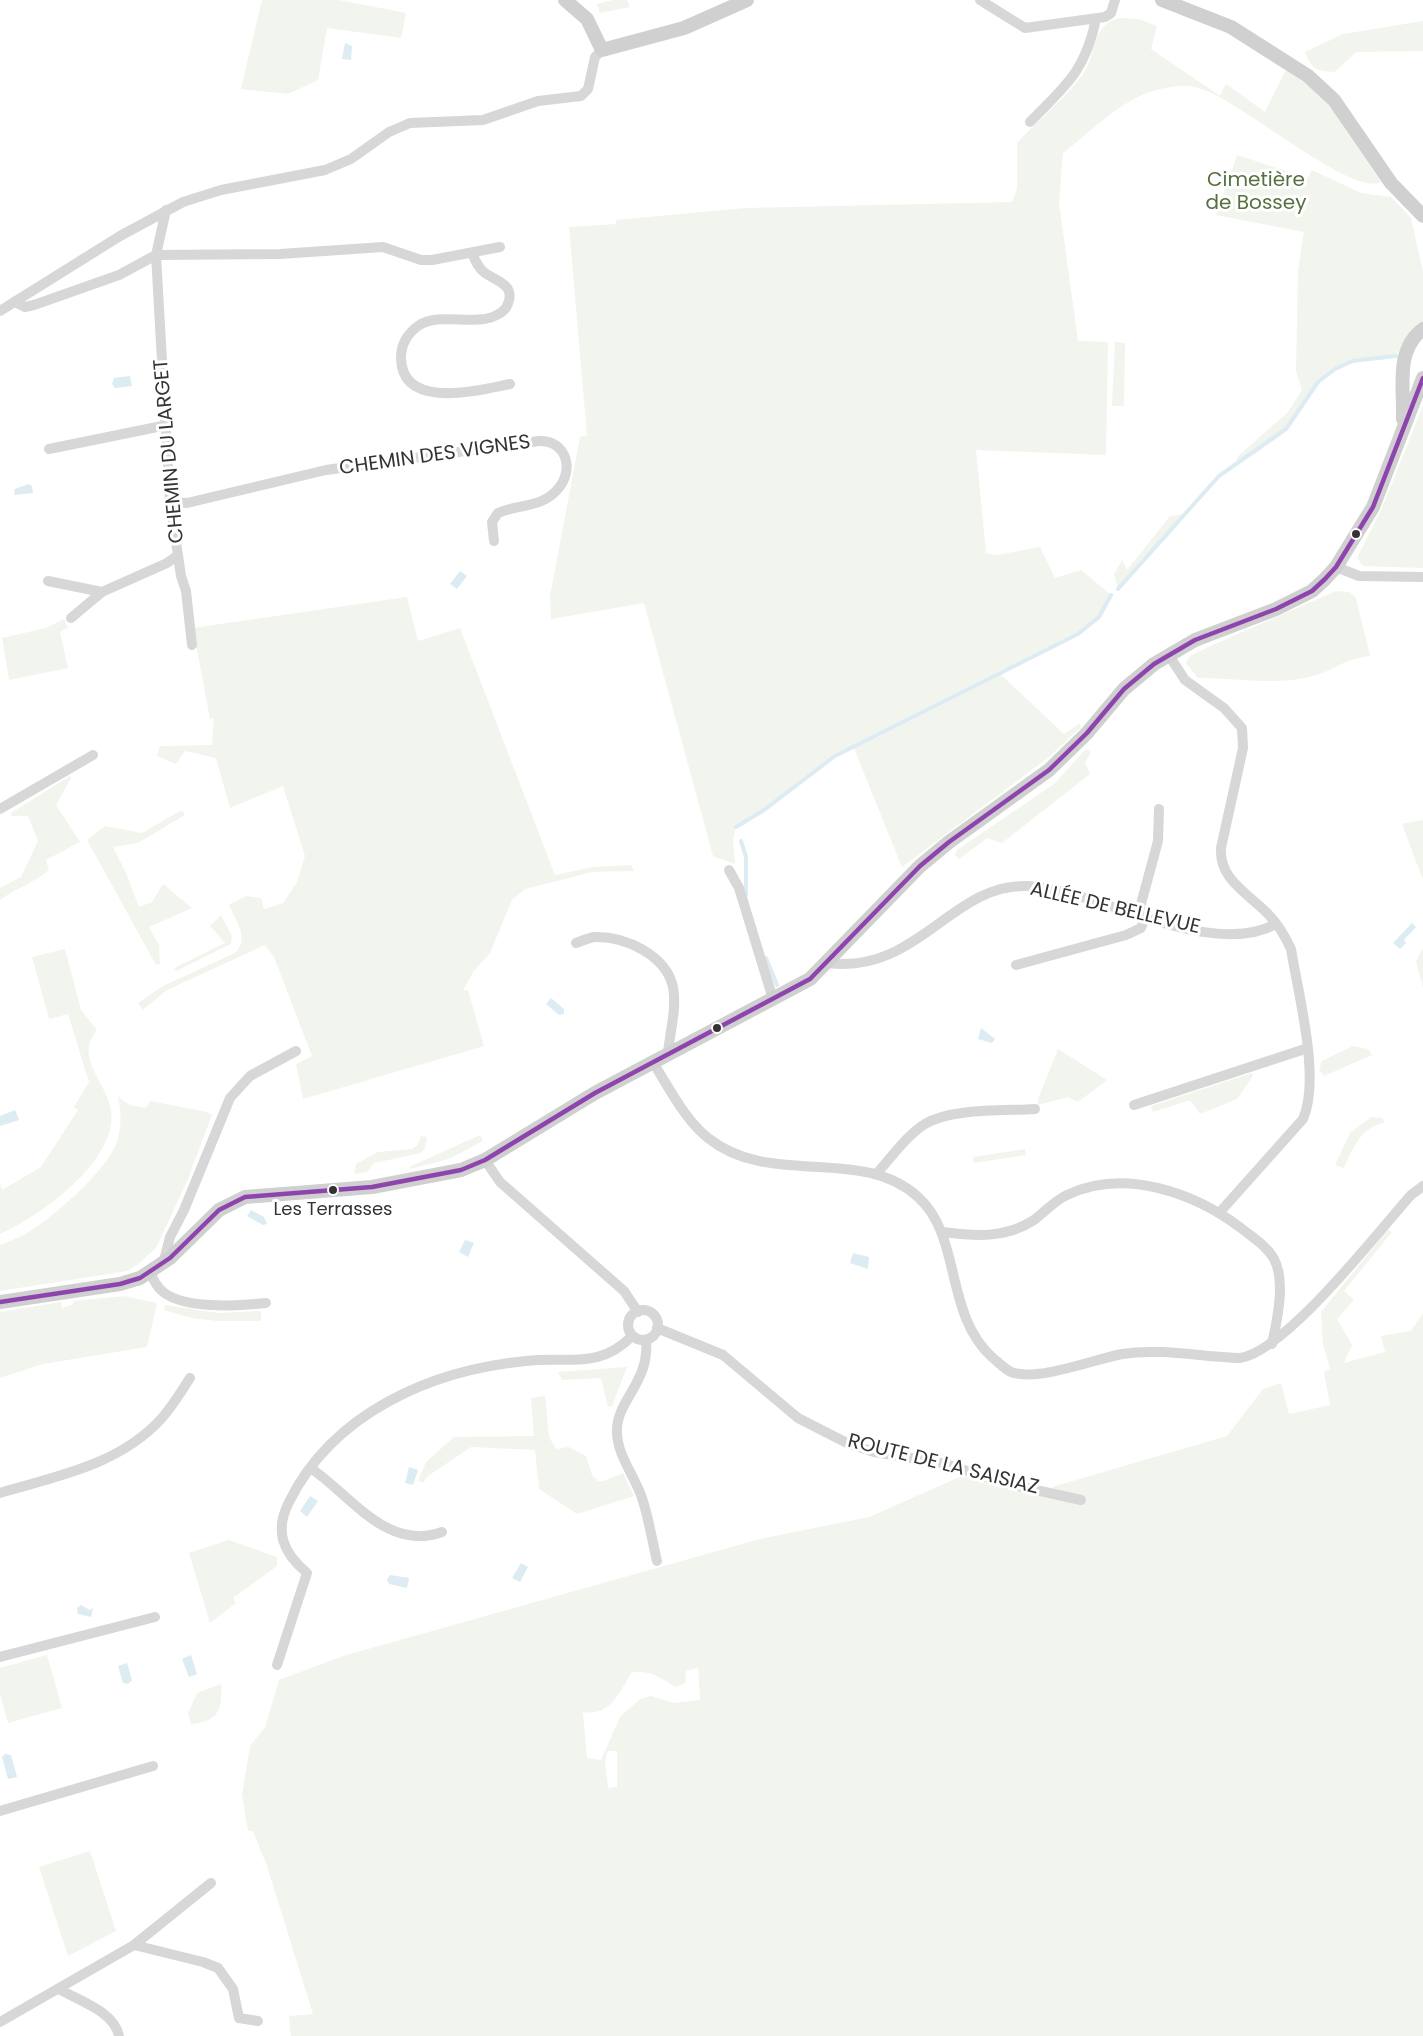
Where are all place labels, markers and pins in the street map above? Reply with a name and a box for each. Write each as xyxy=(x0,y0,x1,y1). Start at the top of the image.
unlabelled marker xyxy=(1350,528,1362,540)
unlabelled marker xyxy=(711,1022,723,1034)
marker: Les Terrasses xyxy=(327,1184,339,1196)
place label: Les Terrasses xyxy=(274,1199,392,1221)

